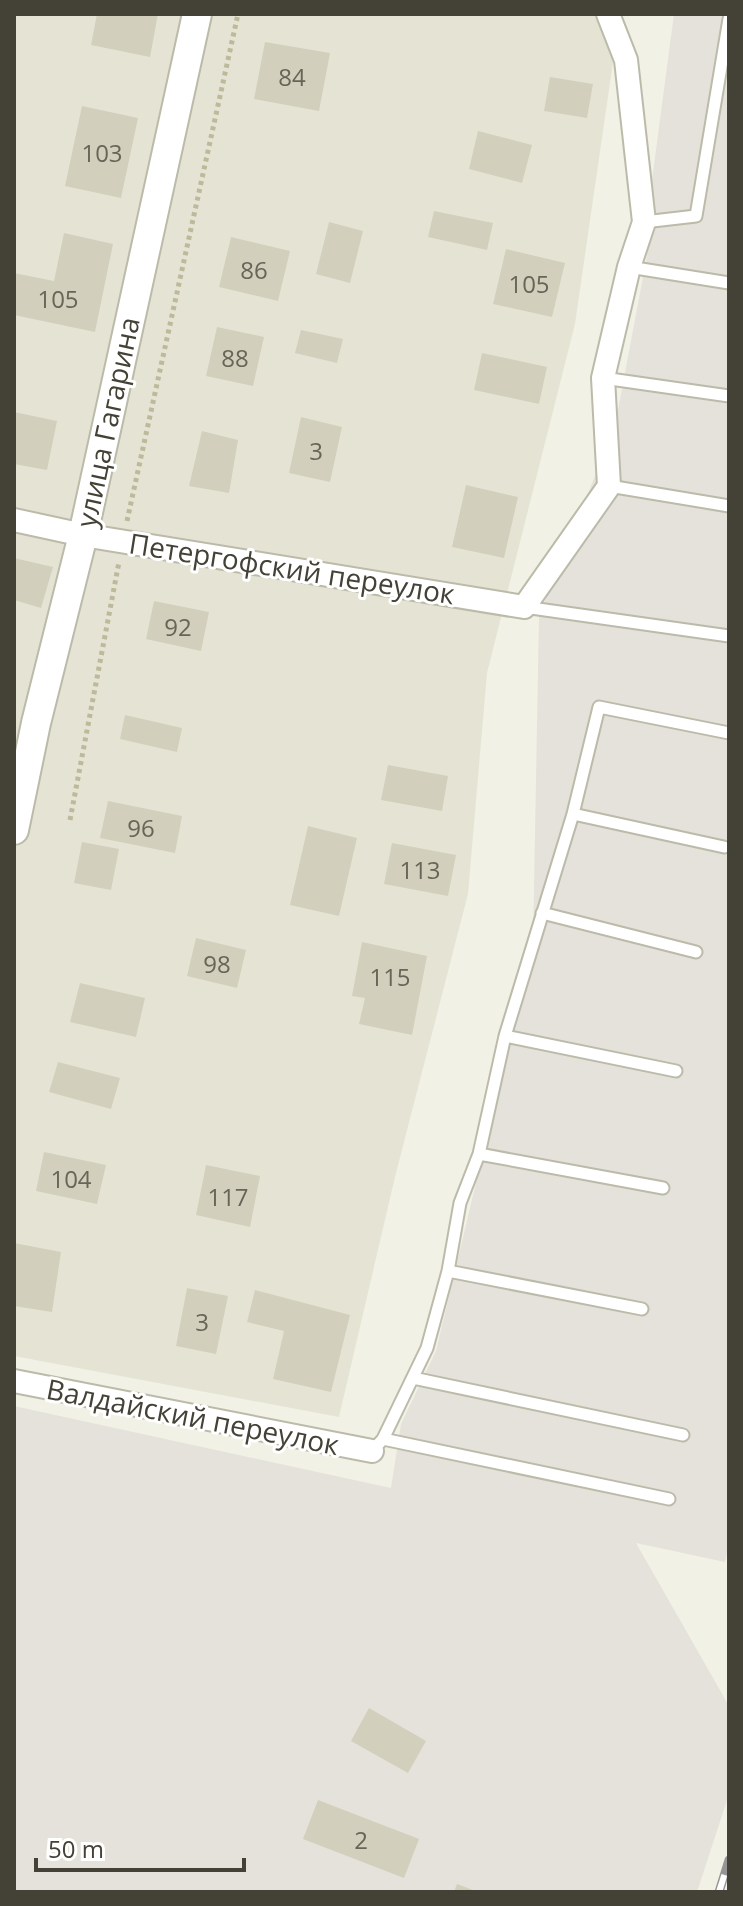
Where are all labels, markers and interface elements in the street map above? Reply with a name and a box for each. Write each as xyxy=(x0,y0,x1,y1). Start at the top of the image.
house number: 84 xyxy=(278,60,306,93)
house number: 103 xyxy=(81,136,123,169)
house number: 86 xyxy=(240,253,268,286)
house number: 105 xyxy=(508,267,550,300)
house number: 105 xyxy=(37,282,79,315)
street label: улица Гагарина xyxy=(66,313,148,531)
house number: 88 xyxy=(221,341,249,374)
house number: 3 xyxy=(309,434,323,467)
street label: Петергофский переулок xyxy=(126,523,458,613)
house number: 92 xyxy=(164,610,192,643)
house number: 96 xyxy=(127,811,155,844)
house number: 113 xyxy=(399,853,441,886)
house number: 98 xyxy=(203,947,231,980)
house number: 115 xyxy=(369,960,411,993)
house number: 104 xyxy=(50,1162,92,1195)
house number: 117 xyxy=(207,1180,249,1213)
house number: 3 xyxy=(195,1305,209,1338)
street label: Валдайский переулок xyxy=(44,1369,343,1463)
scale bar xyxy=(36,1822,244,1872)
house number: 2 xyxy=(354,1823,368,1856)
text: 50 m xyxy=(48,1832,104,1865)

